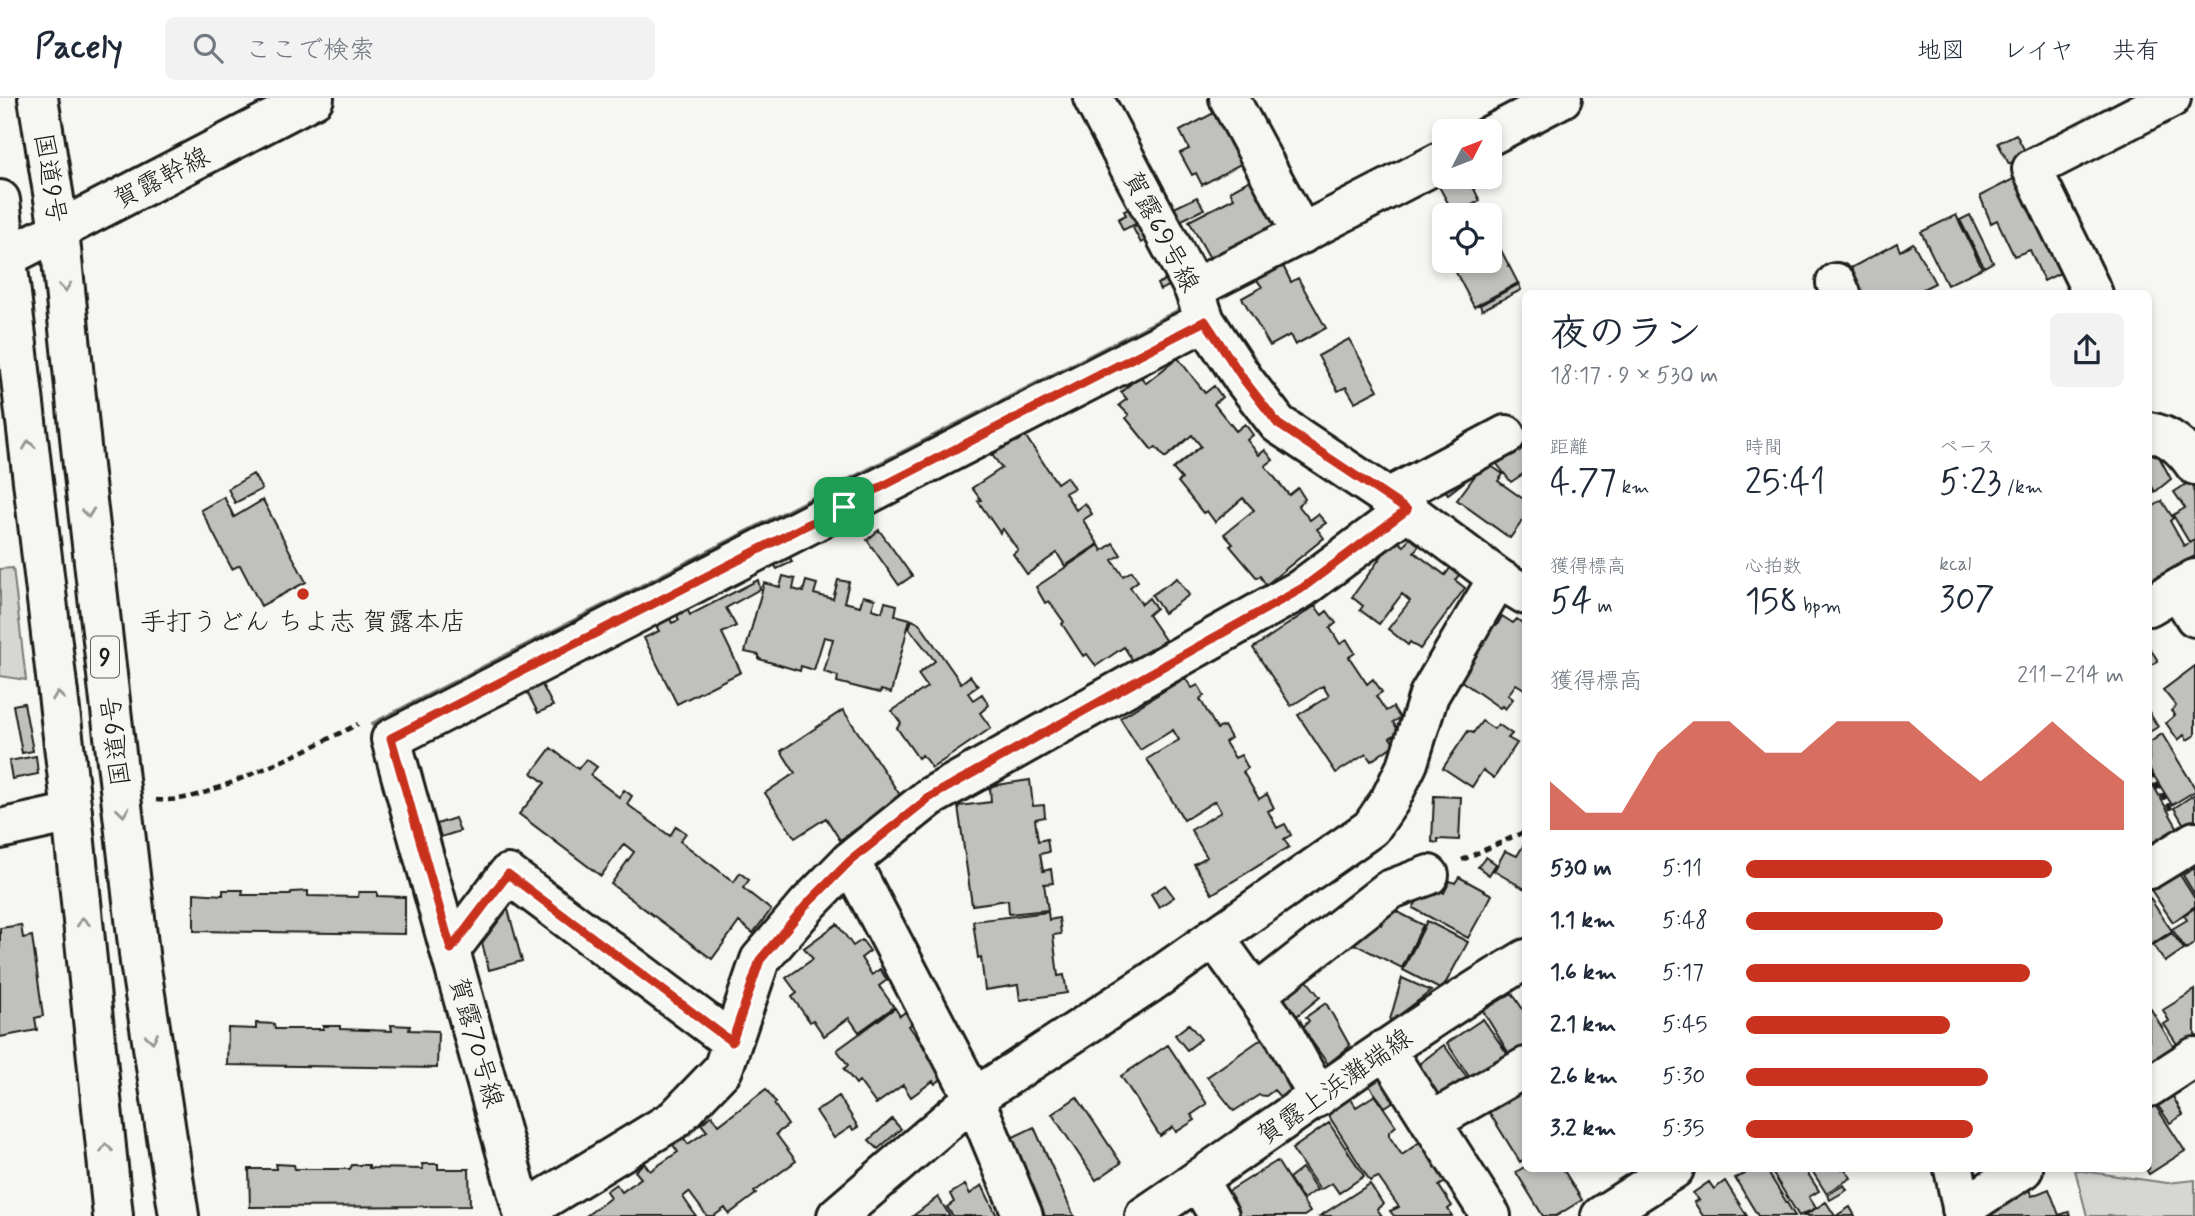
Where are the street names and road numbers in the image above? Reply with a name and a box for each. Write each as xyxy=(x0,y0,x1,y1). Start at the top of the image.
street label: 国道9号 xyxy=(25,131,73,226)
street label: 賀露幹線 xyxy=(108,140,216,218)
street label: 賀露69号線 xyxy=(1114,165,1206,299)
road number: 9 xyxy=(91,636,119,678)
street label: 国道9号 xyxy=(95,694,139,788)
street label: 賀露70号線 xyxy=(440,973,510,1112)
street label: 賀露上浜灘端線 xyxy=(1251,1022,1419,1154)

